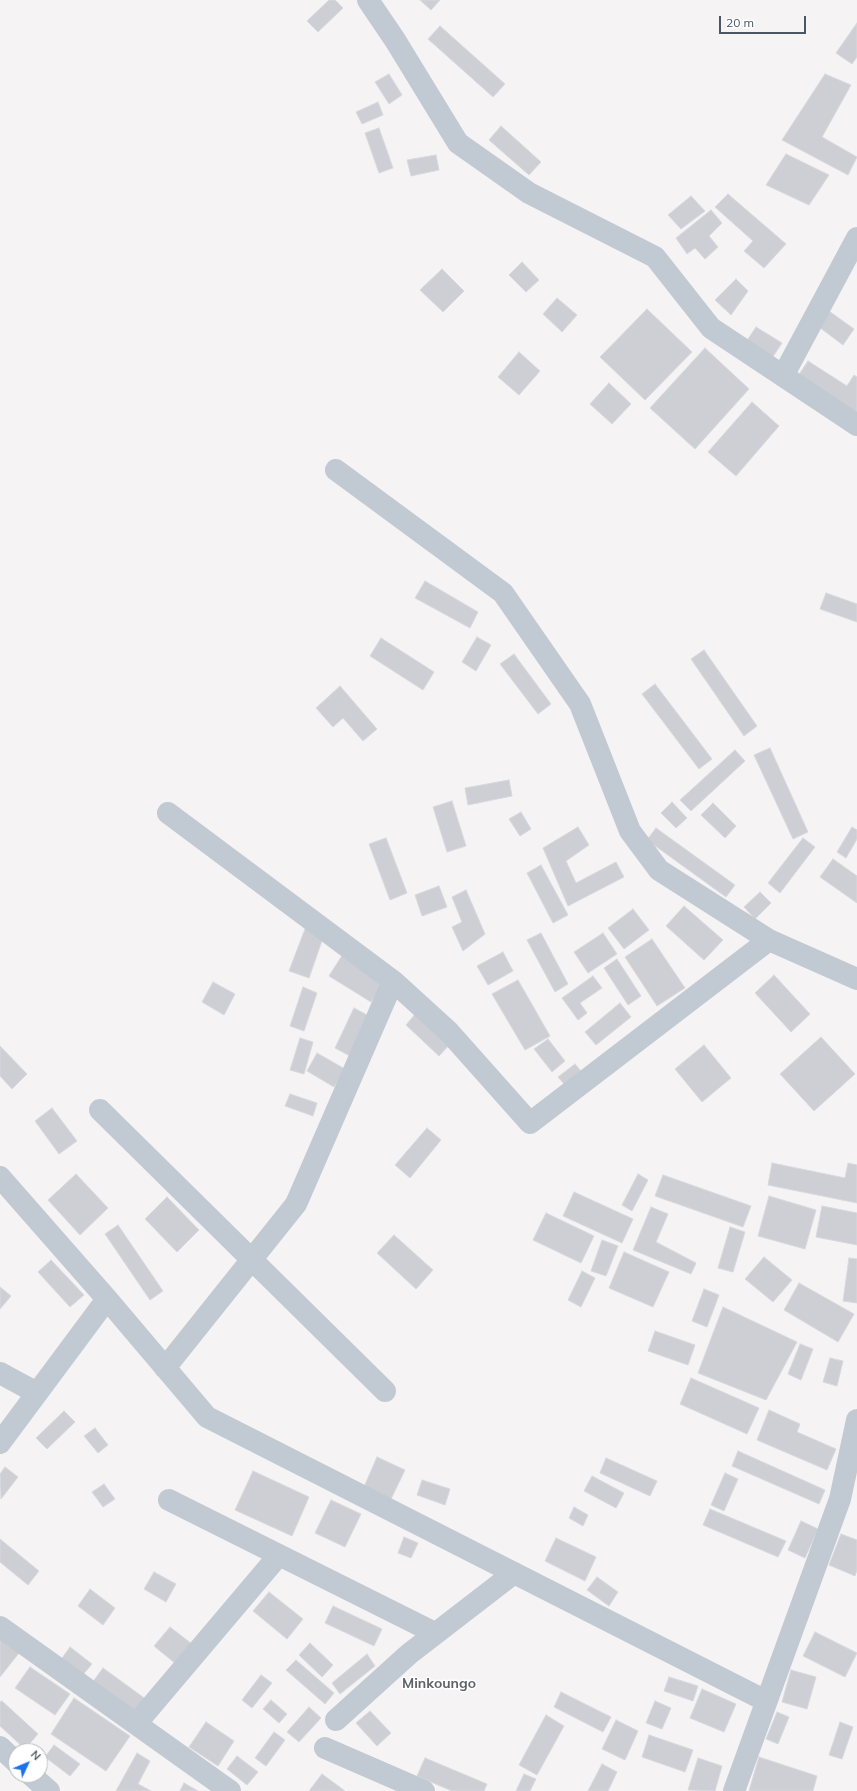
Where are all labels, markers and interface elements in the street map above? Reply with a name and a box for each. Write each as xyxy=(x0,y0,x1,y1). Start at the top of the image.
scale bar xyxy=(721,8,808,34)
text: 20 m xyxy=(726,15,754,30)
district label: Minkoungo xyxy=(402,1676,476,1692)
north arrow xyxy=(8,1743,48,1783)
text: N xyxy=(28,1748,44,1763)

